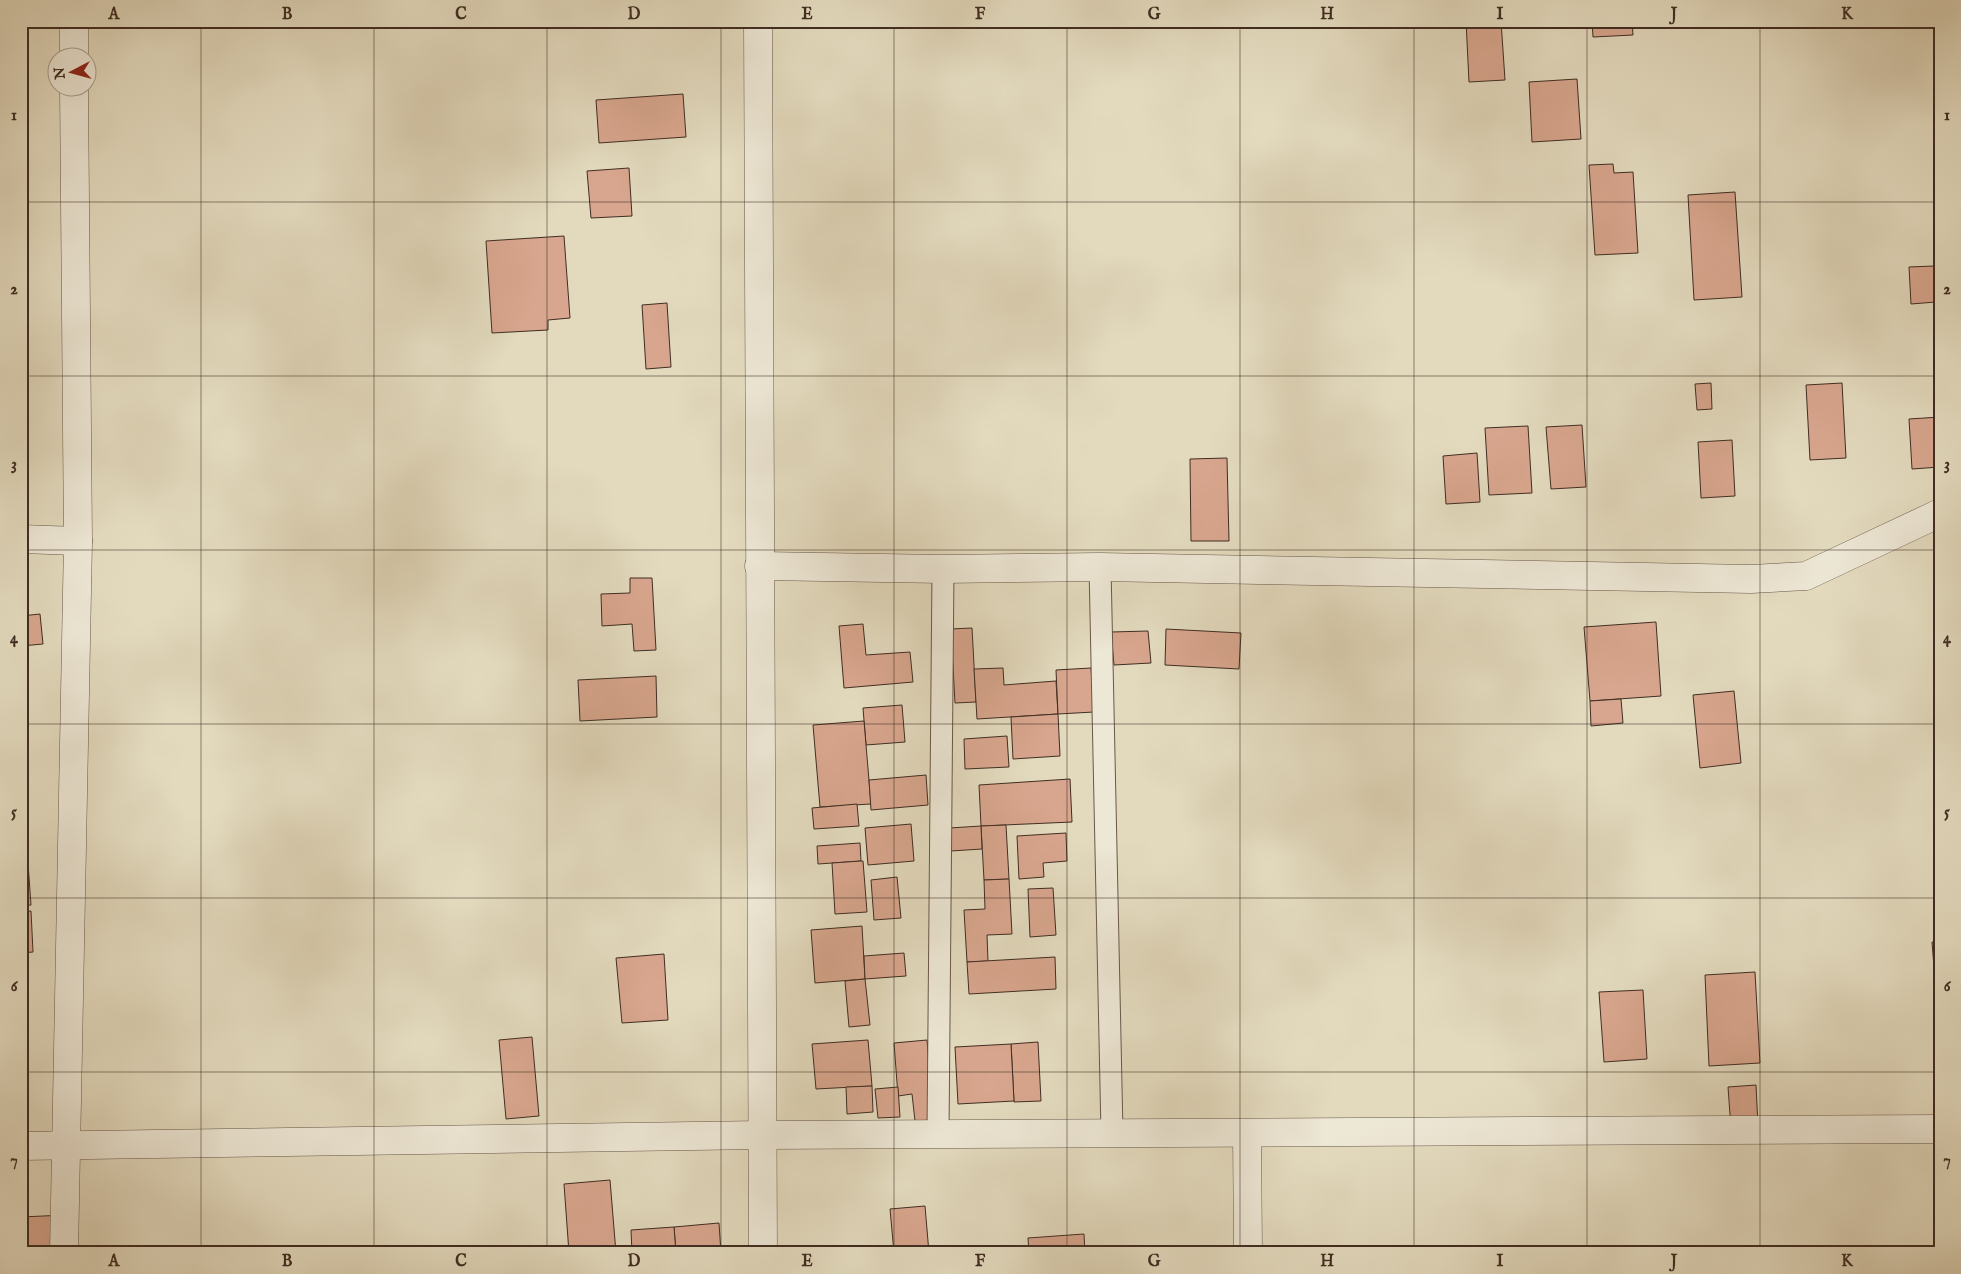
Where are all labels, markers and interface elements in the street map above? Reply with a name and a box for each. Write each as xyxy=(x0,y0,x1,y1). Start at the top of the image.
text: A xyxy=(108,5,121,25)
text: B xyxy=(282,5,293,25)
text: C xyxy=(455,5,467,25)
text: D xyxy=(628,5,641,25)
text: E xyxy=(801,5,813,25)
text: F xyxy=(975,5,986,25)
text: G xyxy=(1148,5,1161,25)
text: H xyxy=(1320,5,1334,25)
text: I xyxy=(1497,5,1504,25)
text: J xyxy=(1669,5,1678,25)
text: K xyxy=(1841,5,1854,25)
north arrow xyxy=(48,48,98,98)
text: N xyxy=(50,66,70,81)
text: 1 xyxy=(11,106,17,126)
text: 1 xyxy=(1944,106,1950,126)
text: 2 xyxy=(10,280,18,300)
text: 2 xyxy=(1943,280,1951,300)
text: 3 xyxy=(11,455,17,475)
text: 3 xyxy=(1944,455,1950,475)
text: 4 xyxy=(10,629,19,649)
text: 4 xyxy=(1943,629,1952,649)
text: 5 xyxy=(11,803,17,823)
text: 5 xyxy=(1944,803,1950,823)
text: 6 xyxy=(11,977,19,997)
text: 6 xyxy=(1944,977,1952,997)
text: 7 xyxy=(10,1151,18,1171)
text: 7 xyxy=(1943,1151,1951,1171)
text: A xyxy=(108,1252,121,1272)
text: B xyxy=(282,1252,293,1272)
text: C xyxy=(455,1252,467,1272)
text: D xyxy=(628,1252,641,1272)
text: E xyxy=(801,1252,813,1272)
text: F xyxy=(975,1252,986,1272)
text: G xyxy=(1148,1252,1161,1272)
text: H xyxy=(1320,1252,1334,1272)
text: I xyxy=(1497,1252,1504,1272)
text: J xyxy=(1669,1252,1678,1272)
text: K xyxy=(1841,1252,1854,1272)

